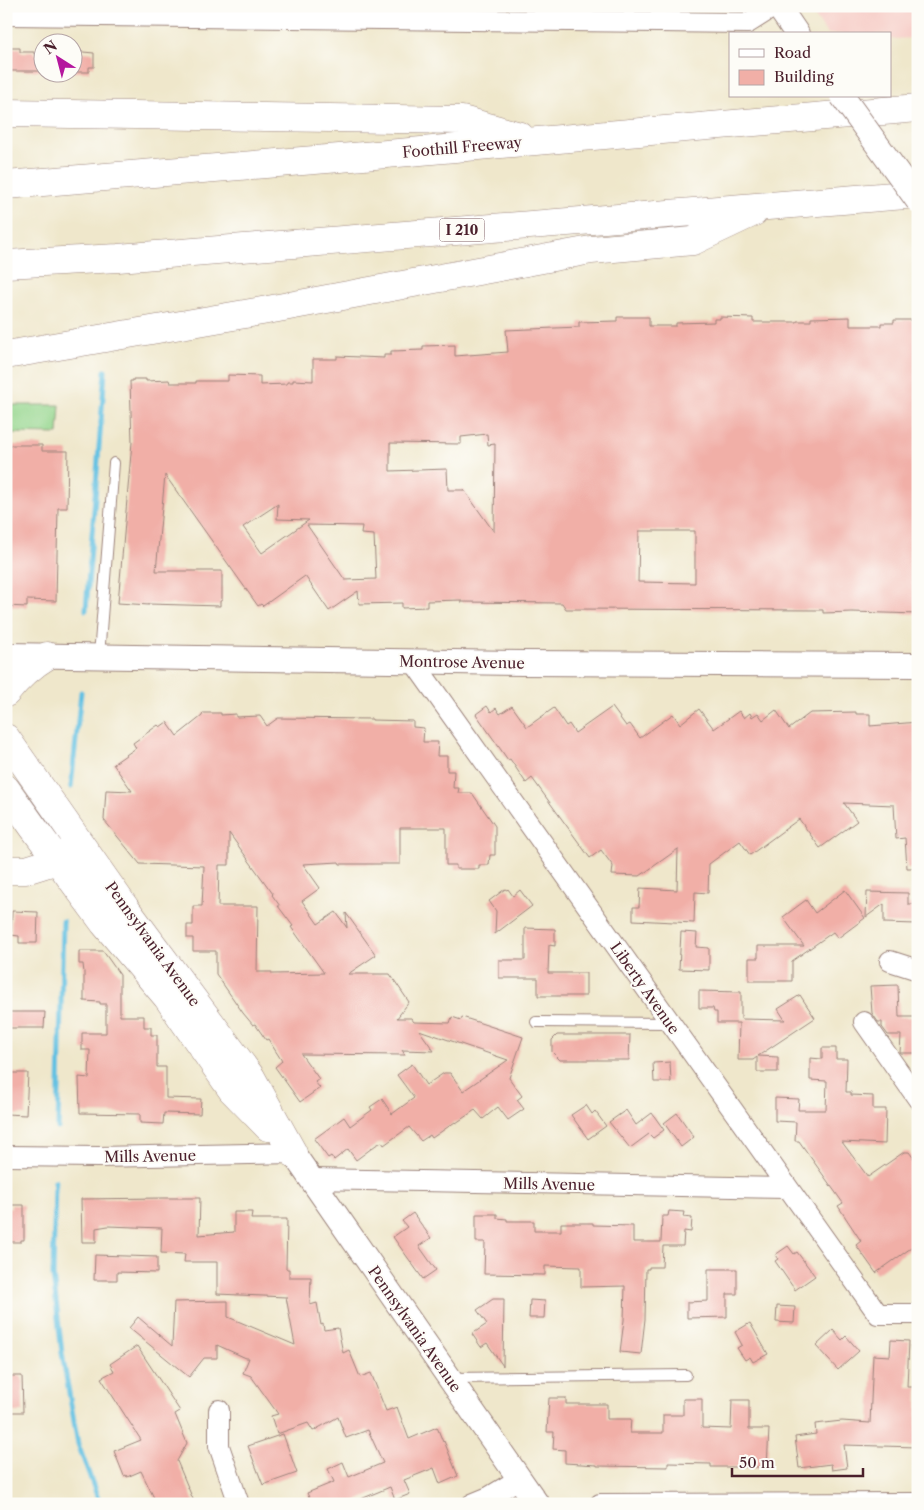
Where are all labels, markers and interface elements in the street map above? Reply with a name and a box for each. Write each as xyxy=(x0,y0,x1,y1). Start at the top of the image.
north arrow xyxy=(32,32,82,82)
legend xyxy=(729,32,892,98)
text: N xyxy=(40,37,61,58)
text: Road xyxy=(774,43,811,62)
text: Building xyxy=(774,67,834,86)
street label: Foothill Freeway xyxy=(401,132,523,162)
road number: I 210 xyxy=(440,218,484,242)
street label: Montrose Avenue xyxy=(399,651,525,673)
street label: Pennsylvania Avenue xyxy=(101,878,205,1010)
street label: Liberty Avenue xyxy=(606,938,684,1038)
street label: Mills Avenue xyxy=(104,1146,196,1166)
street label: Mills Avenue xyxy=(503,1174,595,1194)
street label: Pennsylvania Avenue xyxy=(364,1262,466,1396)
scale bar xyxy=(732,1445,863,1477)
text: 50 m xyxy=(739,1453,775,1472)

